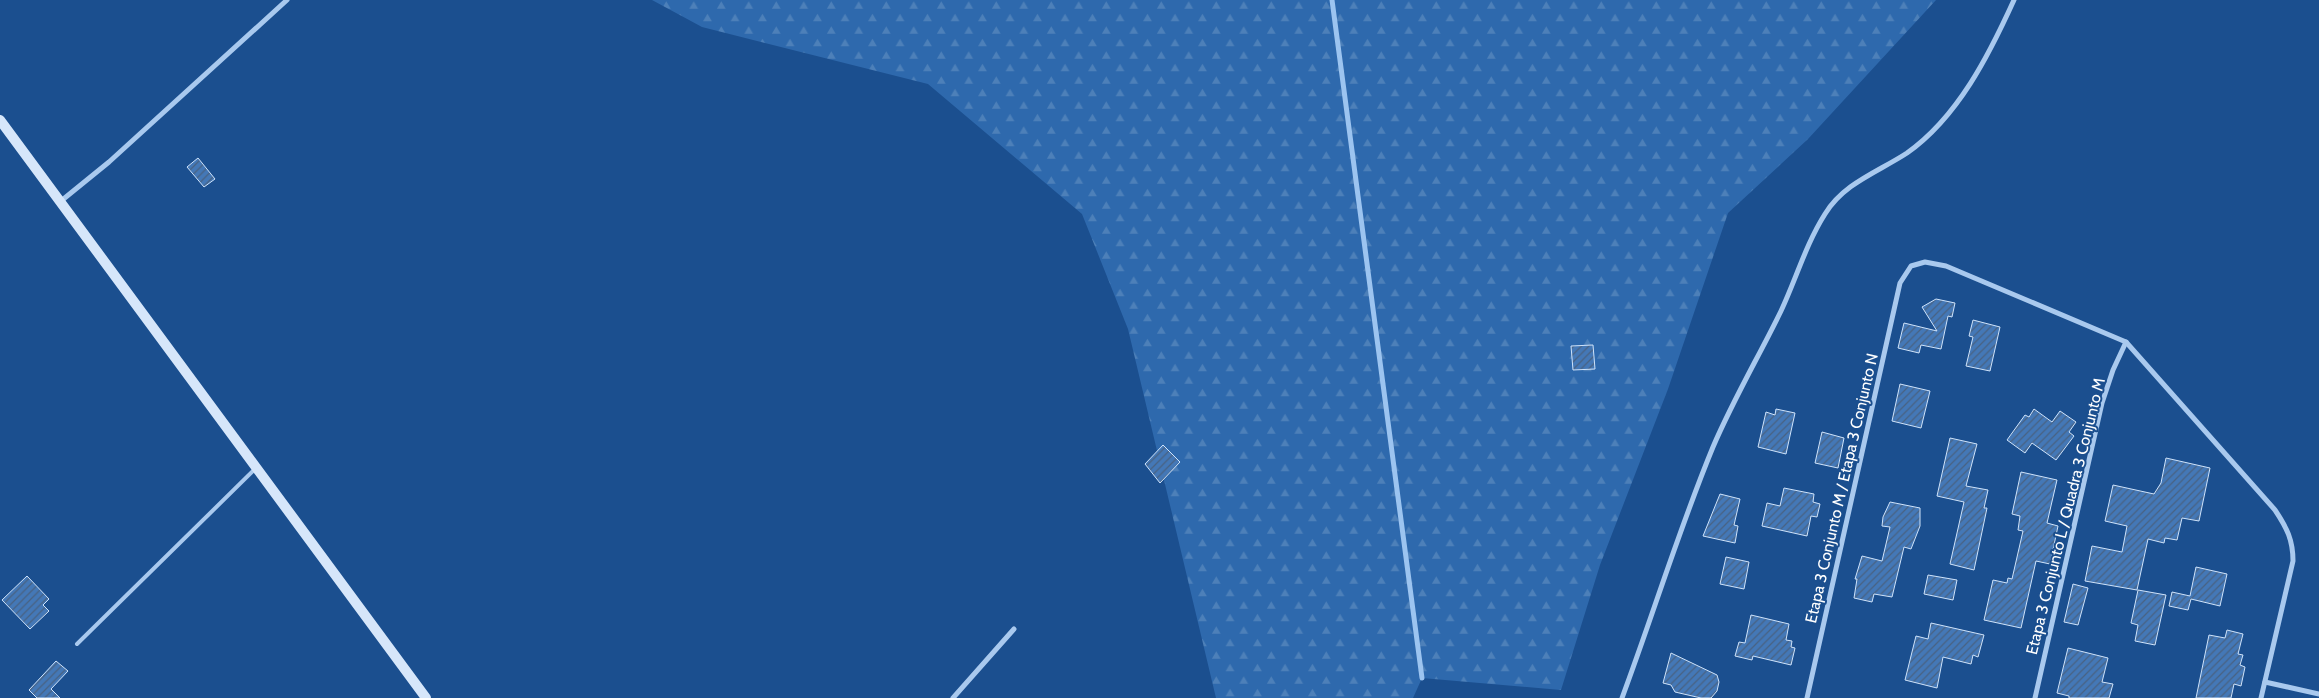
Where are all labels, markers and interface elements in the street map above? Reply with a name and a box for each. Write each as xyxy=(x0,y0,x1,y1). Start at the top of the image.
street label: Etapa 3 Conjunto M / Etapa 3 Conjunto N xyxy=(1801,351,1882,625)
street label: Etapa 3 Conjunto L / Quadra 3 Conjunto M xyxy=(2022,376,2109,656)

